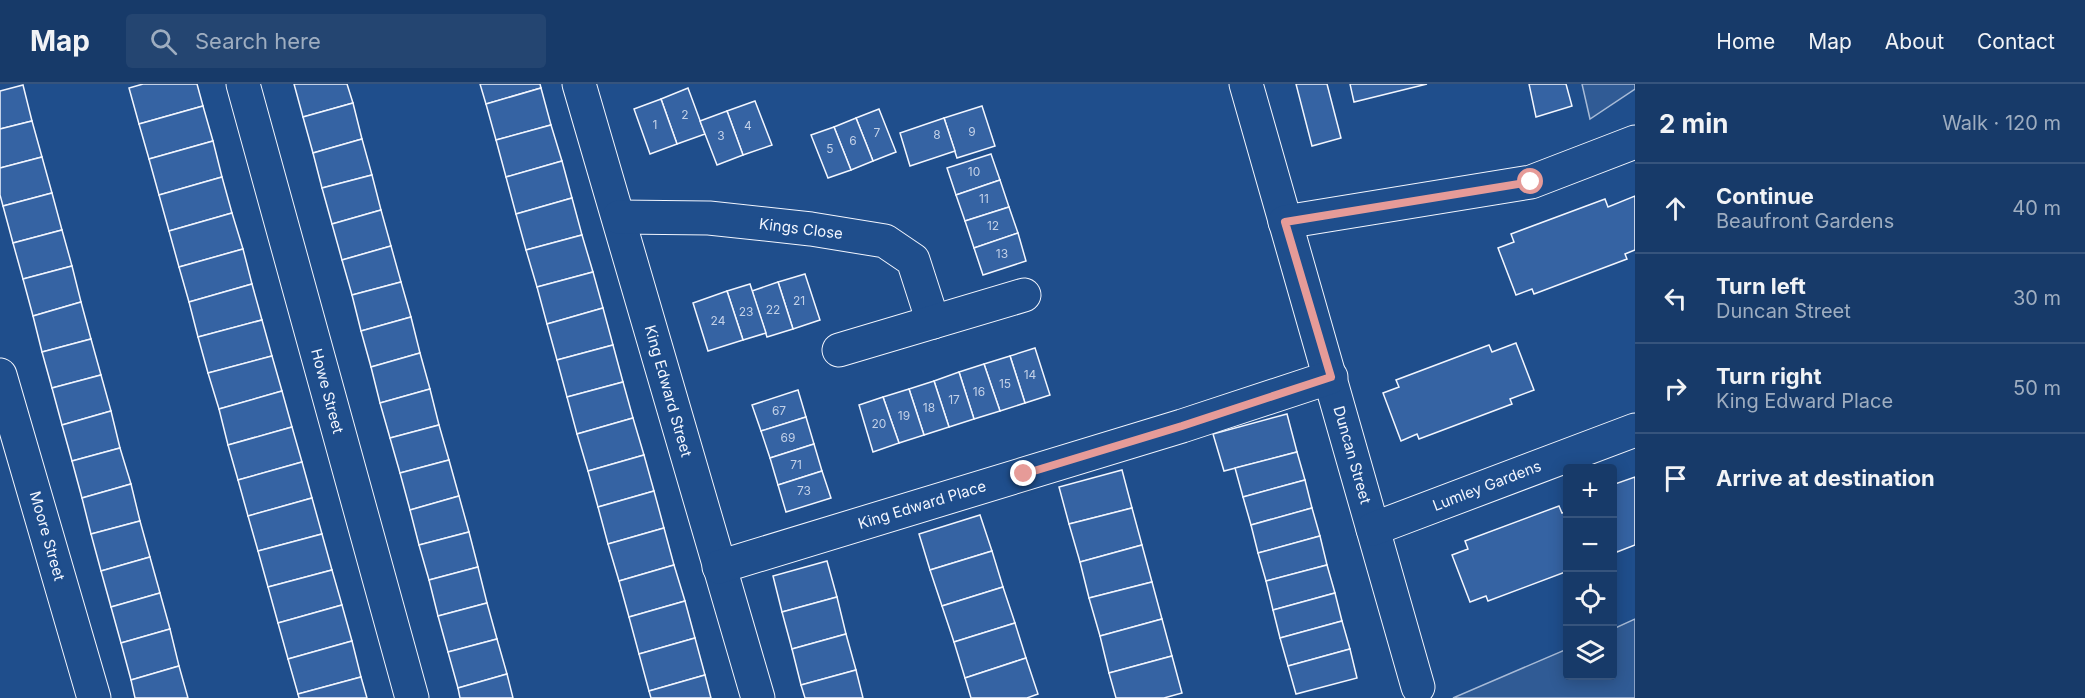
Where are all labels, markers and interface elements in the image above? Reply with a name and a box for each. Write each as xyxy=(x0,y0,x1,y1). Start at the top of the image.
search box xyxy=(126,14,546,68)
text: Map xyxy=(30,24,90,58)
icon: search xyxy=(147,25,180,58)
text: Search here xyxy=(195,28,321,54)
text: Home xyxy=(1716,29,1775,54)
text: Map xyxy=(1808,29,1852,54)
text: About xyxy=(1885,29,1944,54)
text: Contact xyxy=(1977,29,2055,54)
house number: 2 xyxy=(681,107,689,122)
text: 2 min xyxy=(1659,108,1729,139)
text: Walk · 120 m xyxy=(1942,111,2061,135)
house number: 1 xyxy=(653,117,657,132)
house number: 4 xyxy=(744,118,752,133)
house number: 9 xyxy=(968,124,976,139)
house number: 7 xyxy=(874,125,881,140)
house number: 8 xyxy=(933,127,941,142)
house number: 3 xyxy=(717,128,725,143)
house number: 6 xyxy=(849,133,857,148)
house number: 5 xyxy=(826,141,834,156)
house number: 10 xyxy=(968,164,980,179)
route start xyxy=(1517,168,1543,194)
text: Continue xyxy=(1716,183,1814,209)
house number: 11 xyxy=(979,191,989,206)
icon: ahead xyxy=(1659,192,1692,225)
text: 40 m xyxy=(2012,196,2061,220)
text: Beaufront Gardens xyxy=(1716,209,1894,233)
street label: Kings Close xyxy=(758,214,844,243)
house number: 12 xyxy=(987,218,999,233)
house number: 13 xyxy=(996,246,1008,261)
text: Turn left xyxy=(1716,273,1806,299)
icon: left xyxy=(1659,282,1692,315)
text: 30 m xyxy=(2013,286,2061,310)
house number: 21 xyxy=(793,293,805,308)
text: Duncan Street xyxy=(1716,299,1851,323)
house number: 22 xyxy=(766,302,780,317)
house number: 23 xyxy=(739,304,753,319)
house number: 24 xyxy=(711,313,726,328)
street label: King Edward Street xyxy=(641,323,696,459)
street label: Howe Street xyxy=(307,346,348,436)
text: Turn right xyxy=(1716,363,1822,389)
house number: 14 xyxy=(1024,367,1037,382)
icon: right xyxy=(1659,372,1692,405)
house number: 15 xyxy=(999,376,1011,391)
text: 50 m xyxy=(2013,376,2061,400)
house number: 16 xyxy=(973,384,985,399)
text: King Edward Place xyxy=(1716,389,1893,413)
house number: 17 xyxy=(948,392,960,407)
house number: 18 xyxy=(923,400,935,415)
house number: 67 xyxy=(772,403,786,418)
street label: Duncan Street xyxy=(1329,404,1376,506)
house number: 19 xyxy=(898,408,910,423)
house number: 20 xyxy=(872,416,886,431)
house number: 69 xyxy=(781,430,795,445)
street label: Lumley Gardens xyxy=(1430,456,1544,515)
house number: 71 xyxy=(790,457,802,472)
route end xyxy=(1010,460,1036,486)
icon: arrive xyxy=(1659,462,1692,495)
map controls xyxy=(1563,464,1617,680)
button: + xyxy=(1563,464,1617,518)
text: Arrive at destination xyxy=(1716,465,1935,491)
street label: King Edward Place xyxy=(856,476,988,533)
house number: 73 xyxy=(797,483,811,498)
street label: Moore Street xyxy=(26,489,69,583)
button: − xyxy=(1563,518,1617,572)
button: locate xyxy=(1563,572,1617,626)
button: layers xyxy=(1563,626,1617,680)

